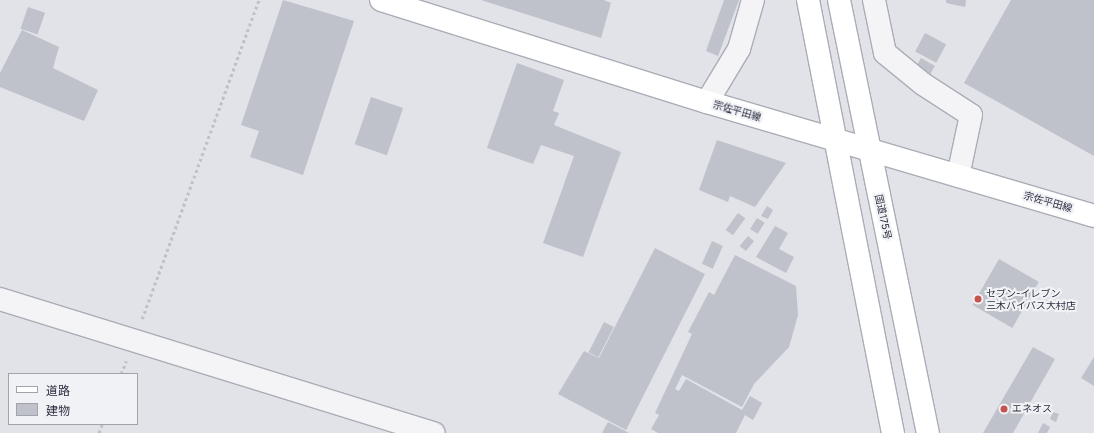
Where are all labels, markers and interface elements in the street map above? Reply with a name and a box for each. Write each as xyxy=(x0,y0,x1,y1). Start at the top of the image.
street label: 宗佐平田線 xyxy=(711,98,763,124)
street label: 宗佐平田線 xyxy=(1022,189,1074,215)
street label: 国道175号 xyxy=(872,193,894,241)
place label: セブン-イレブン 三木バイパス大村店 xyxy=(986,287,1076,310)
marker: セブン-イレブン 三木バイパス大村店 xyxy=(973,294,983,304)
legend xyxy=(8,373,138,425)
text: 道路 xyxy=(46,383,70,398)
text: 建物 xyxy=(46,403,70,418)
place label: エネオス xyxy=(1012,403,1052,415)
marker: エネオス xyxy=(999,404,1009,414)

